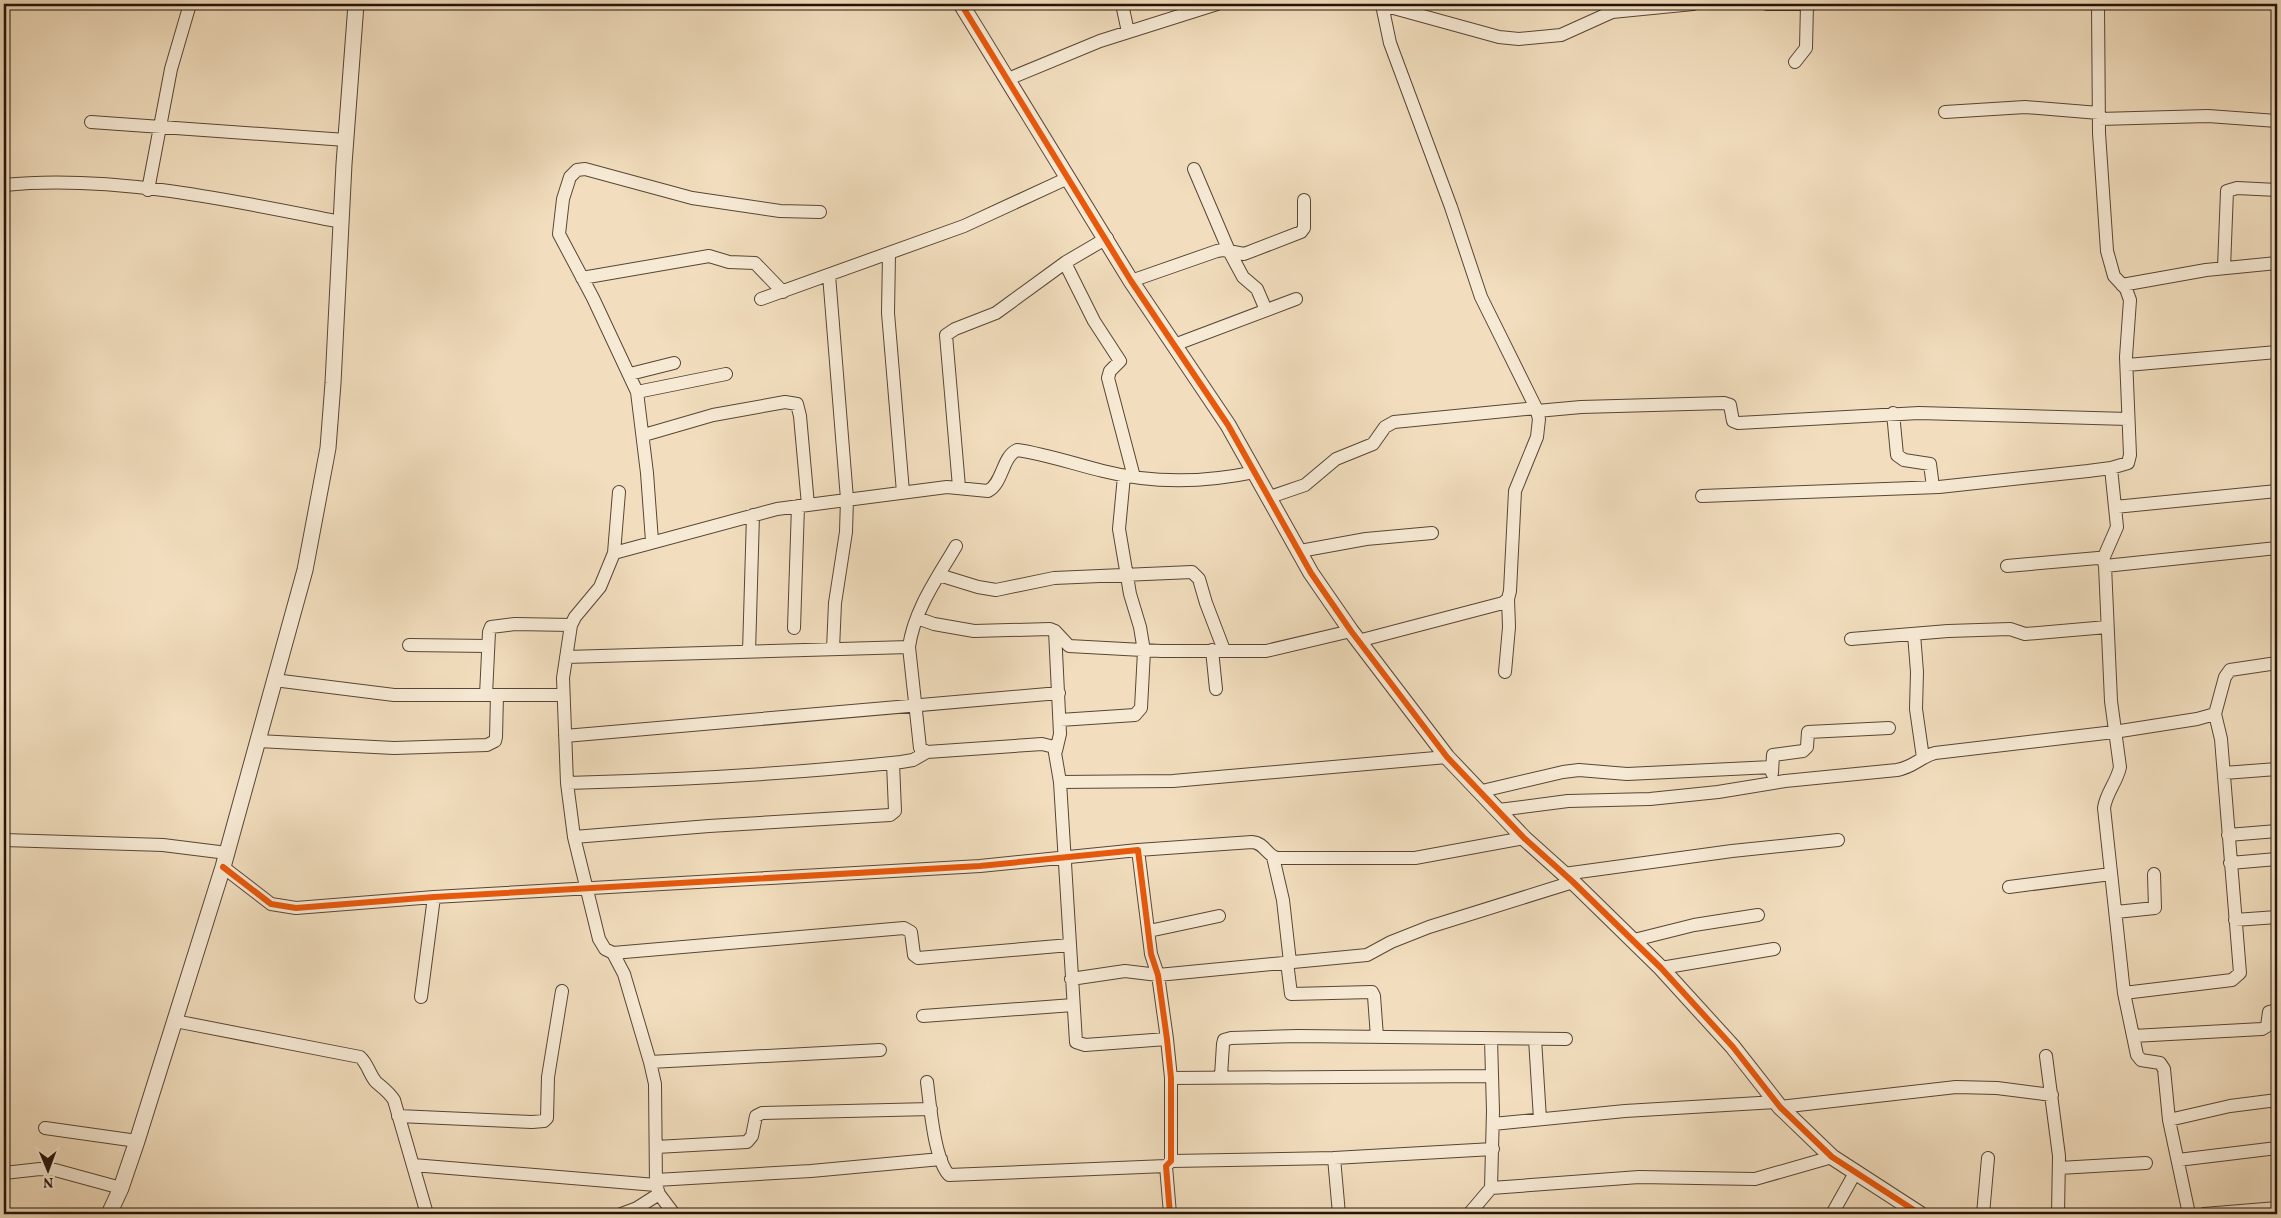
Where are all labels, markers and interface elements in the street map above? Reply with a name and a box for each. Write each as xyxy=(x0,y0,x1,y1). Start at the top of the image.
north arrow xyxy=(22,1146,72,1196)
text: N xyxy=(43,1172,53,1191)

